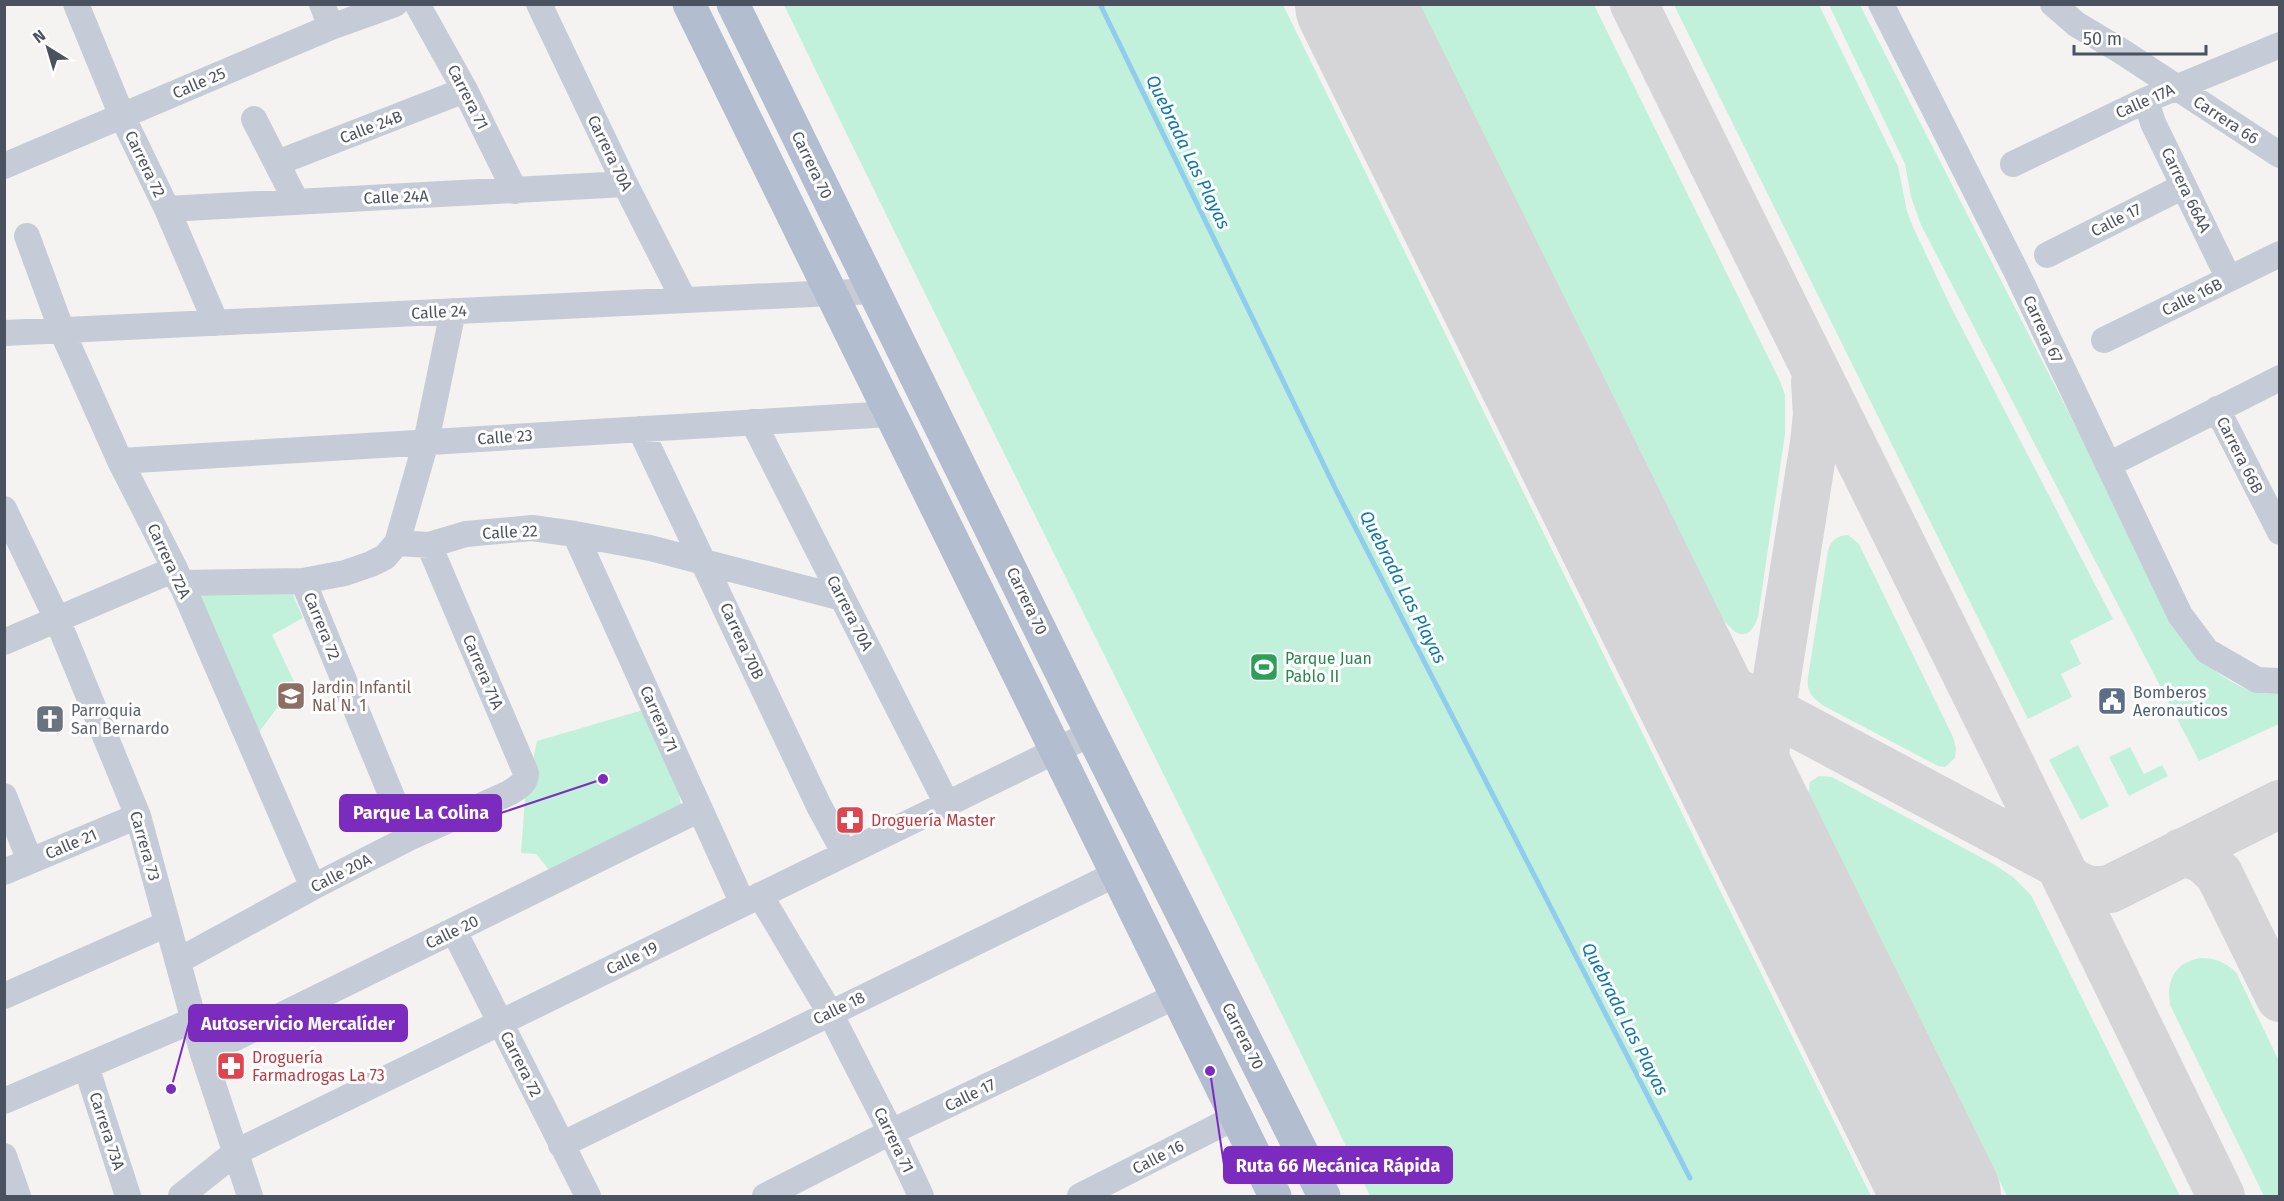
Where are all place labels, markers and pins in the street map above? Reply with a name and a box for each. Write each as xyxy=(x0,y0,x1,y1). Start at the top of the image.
place label: Parque Juan Pablo II xyxy=(1285,649,1372,686)
sports icon: Parque Juan Pablo II xyxy=(1248,651,1280,683)
place label: Jardin Infantil Nal N. 1 xyxy=(312,678,411,715)
school or university icon: Jardin Infantil Nal N. 1 xyxy=(275,680,307,712)
place label: Bomberos Aeronauticos xyxy=(2133,683,2228,720)
public building icon: Bomberos Aeronauticos xyxy=(2096,685,2128,717)
place label: Parroquia San Bernardo xyxy=(71,701,169,738)
church icon: Parroquia San Bernardo xyxy=(34,703,66,735)
callout: Parque La Colina xyxy=(340,795,501,831)
pharmacy icon: Droguería Master xyxy=(834,804,866,836)
place label: Droguería Master xyxy=(871,811,996,830)
callout: Autoservicio Mercalíder xyxy=(189,1005,407,1041)
place label: Droguería Farmadrogas La 73 xyxy=(252,1048,385,1085)
pharmacy icon: Droguería Farmadrogas La 73 xyxy=(215,1050,247,1082)
callout: Ruta 66 Mecánica Rápida xyxy=(1224,1147,1452,1183)

